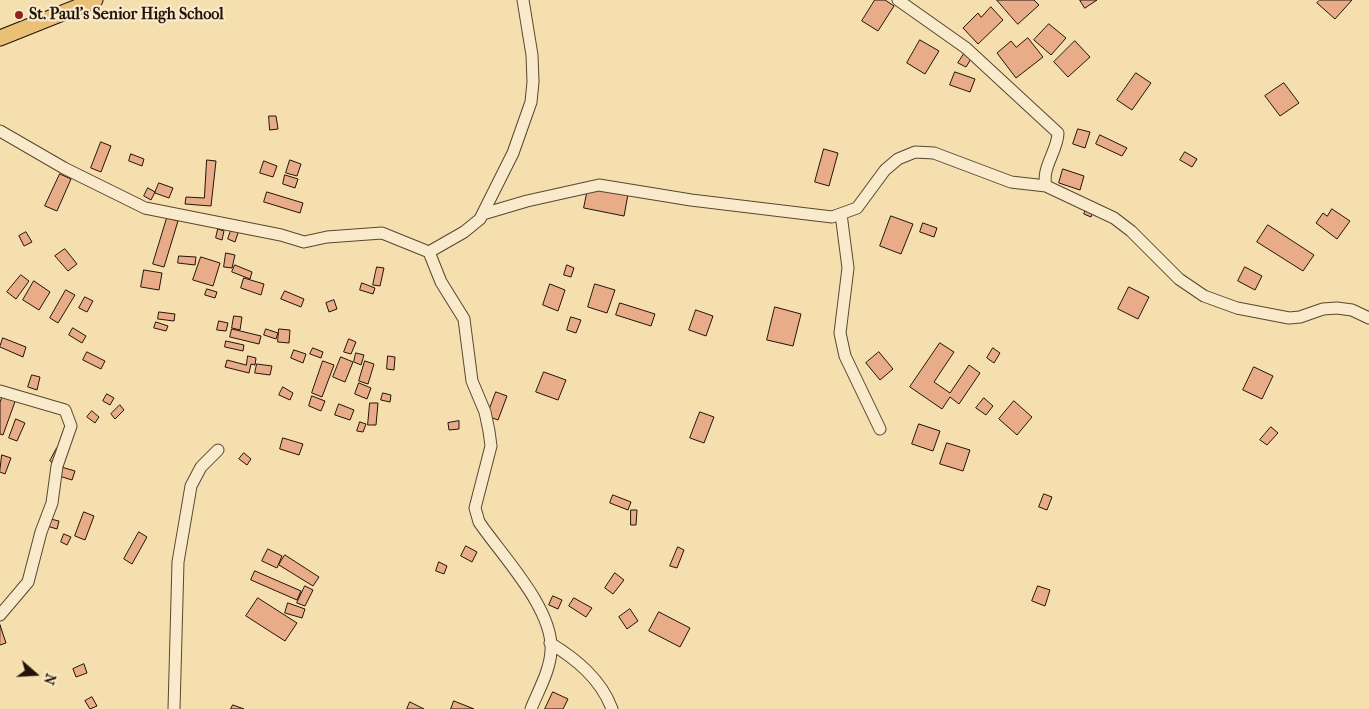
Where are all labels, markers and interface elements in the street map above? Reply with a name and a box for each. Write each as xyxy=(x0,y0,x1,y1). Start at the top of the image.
place label: St. Paul's Senior High School xyxy=(29,5,224,25)
marker: St. Paul's Senior High School xyxy=(13,9,25,21)
north arrow xyxy=(10,649,60,699)
text: N xyxy=(40,671,59,687)

